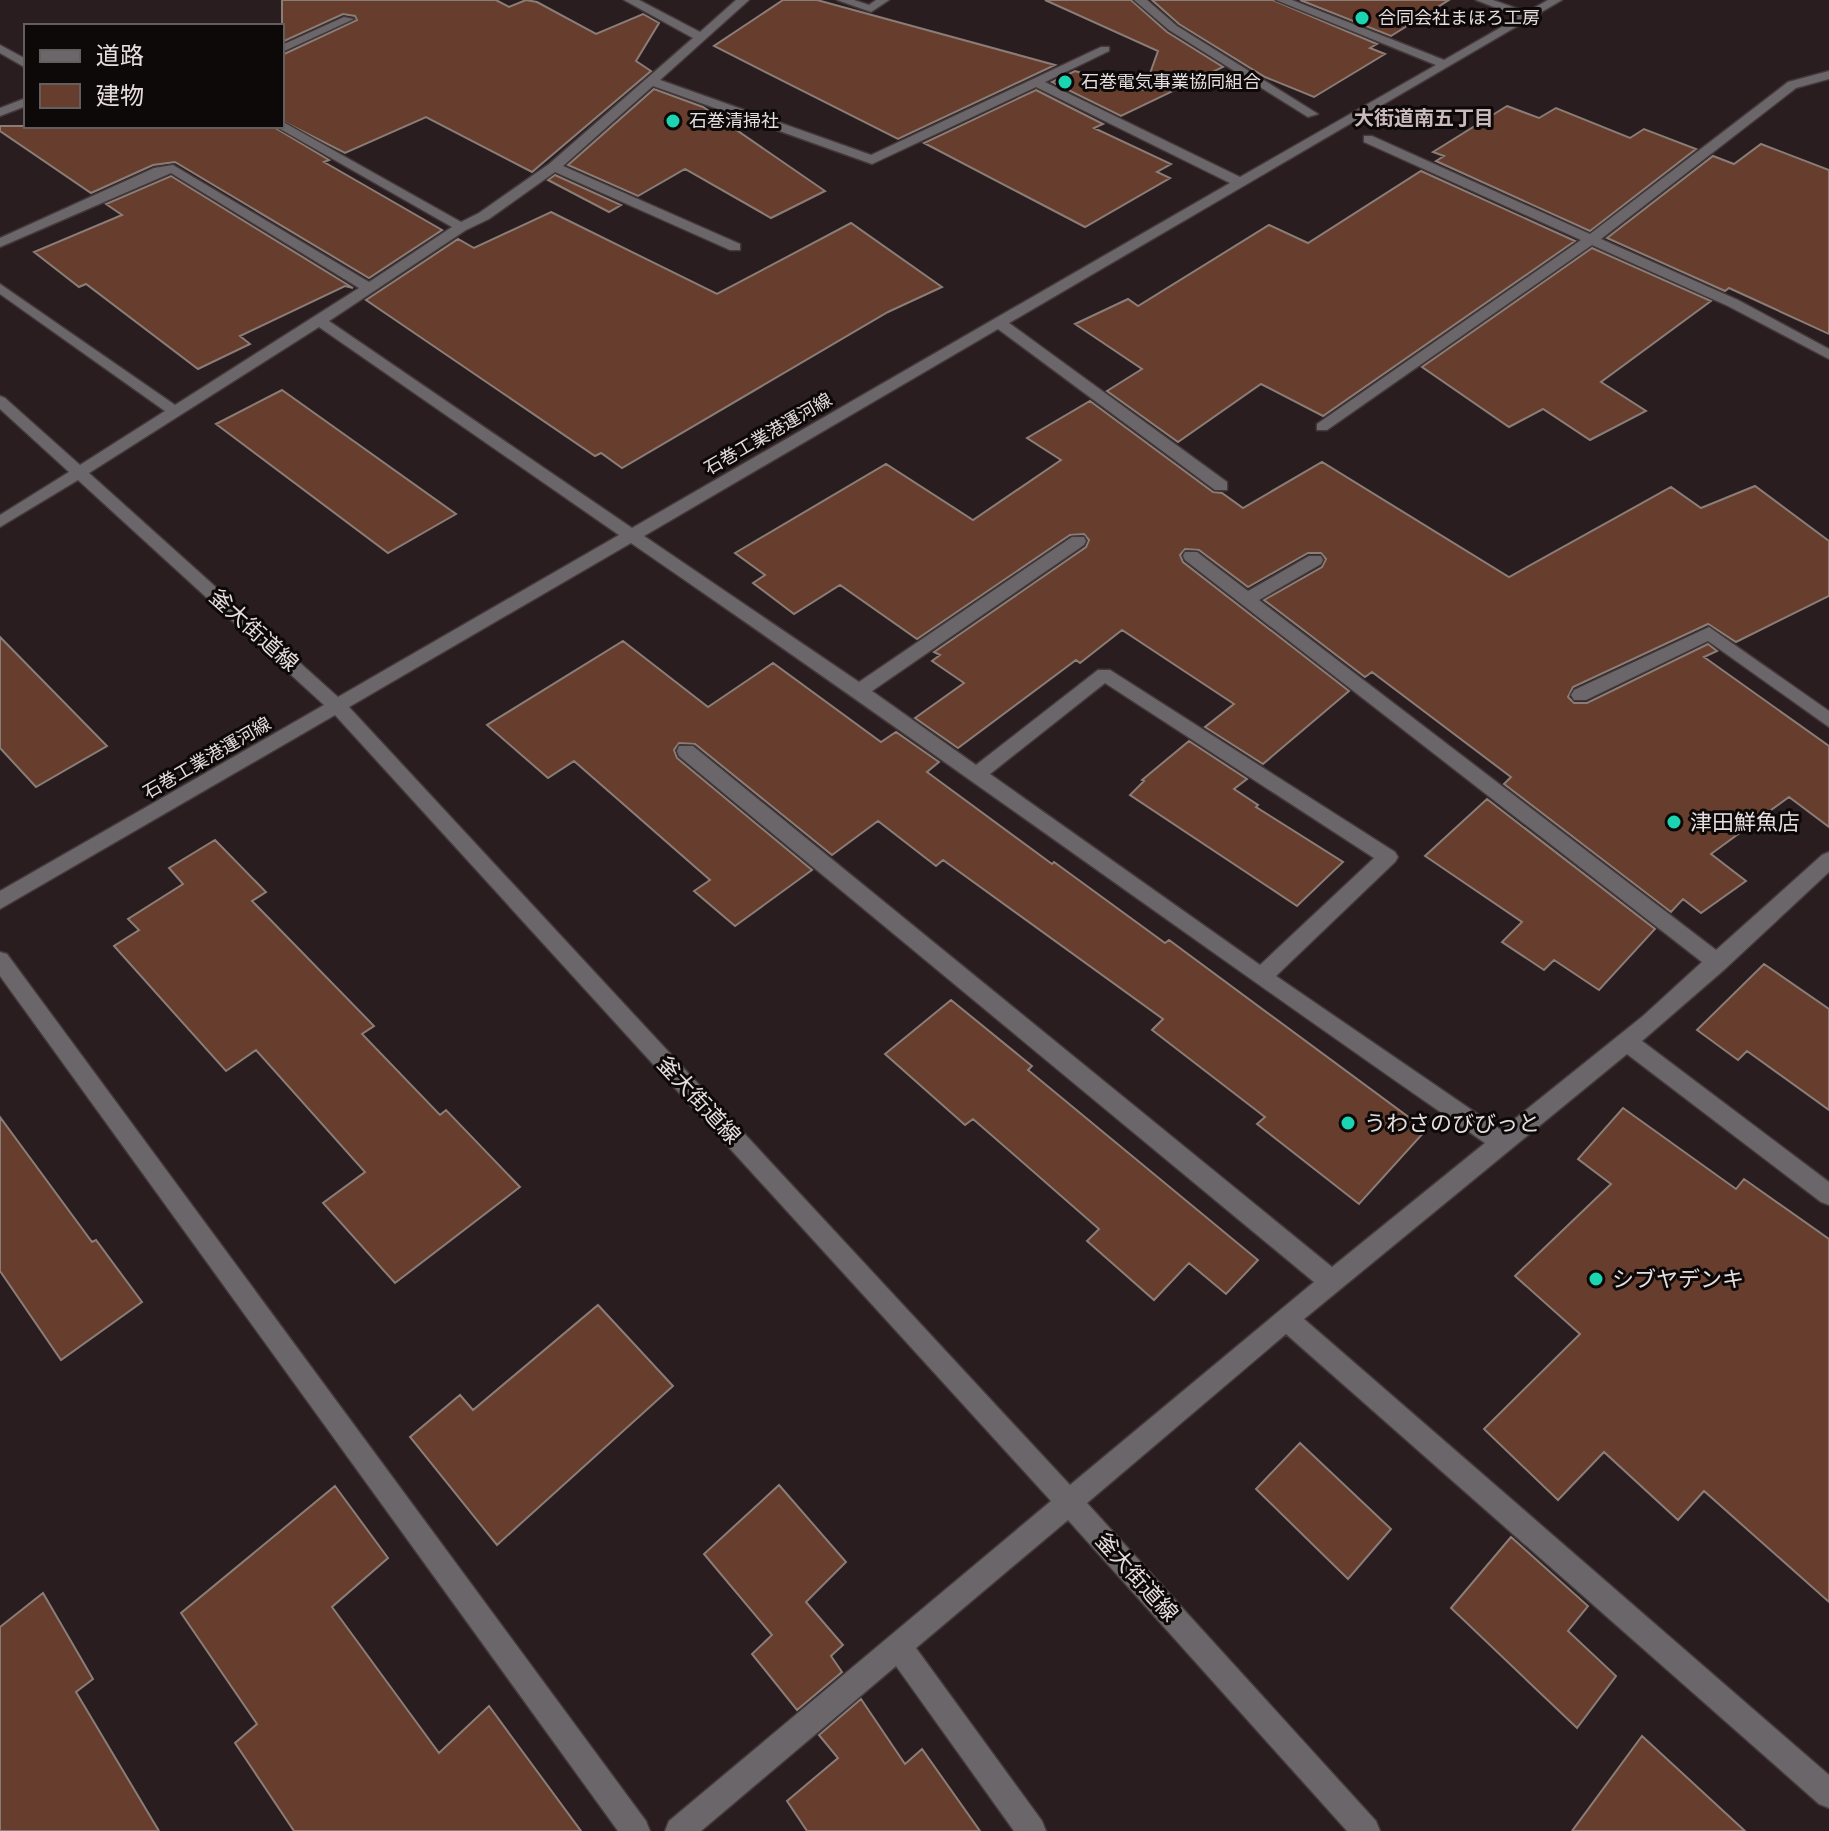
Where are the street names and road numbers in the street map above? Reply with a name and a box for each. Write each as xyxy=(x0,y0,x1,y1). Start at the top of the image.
street label: 石巻工業港運河線 xyxy=(700,388,836,480)
street label: 釜大街道線 xyxy=(204,583,304,677)
street label: 石巻工業港運河線 xyxy=(139,712,275,804)
street label: 釜大街道線 xyxy=(652,1051,746,1149)
street label: 釜大街道線 xyxy=(1090,1527,1184,1627)

